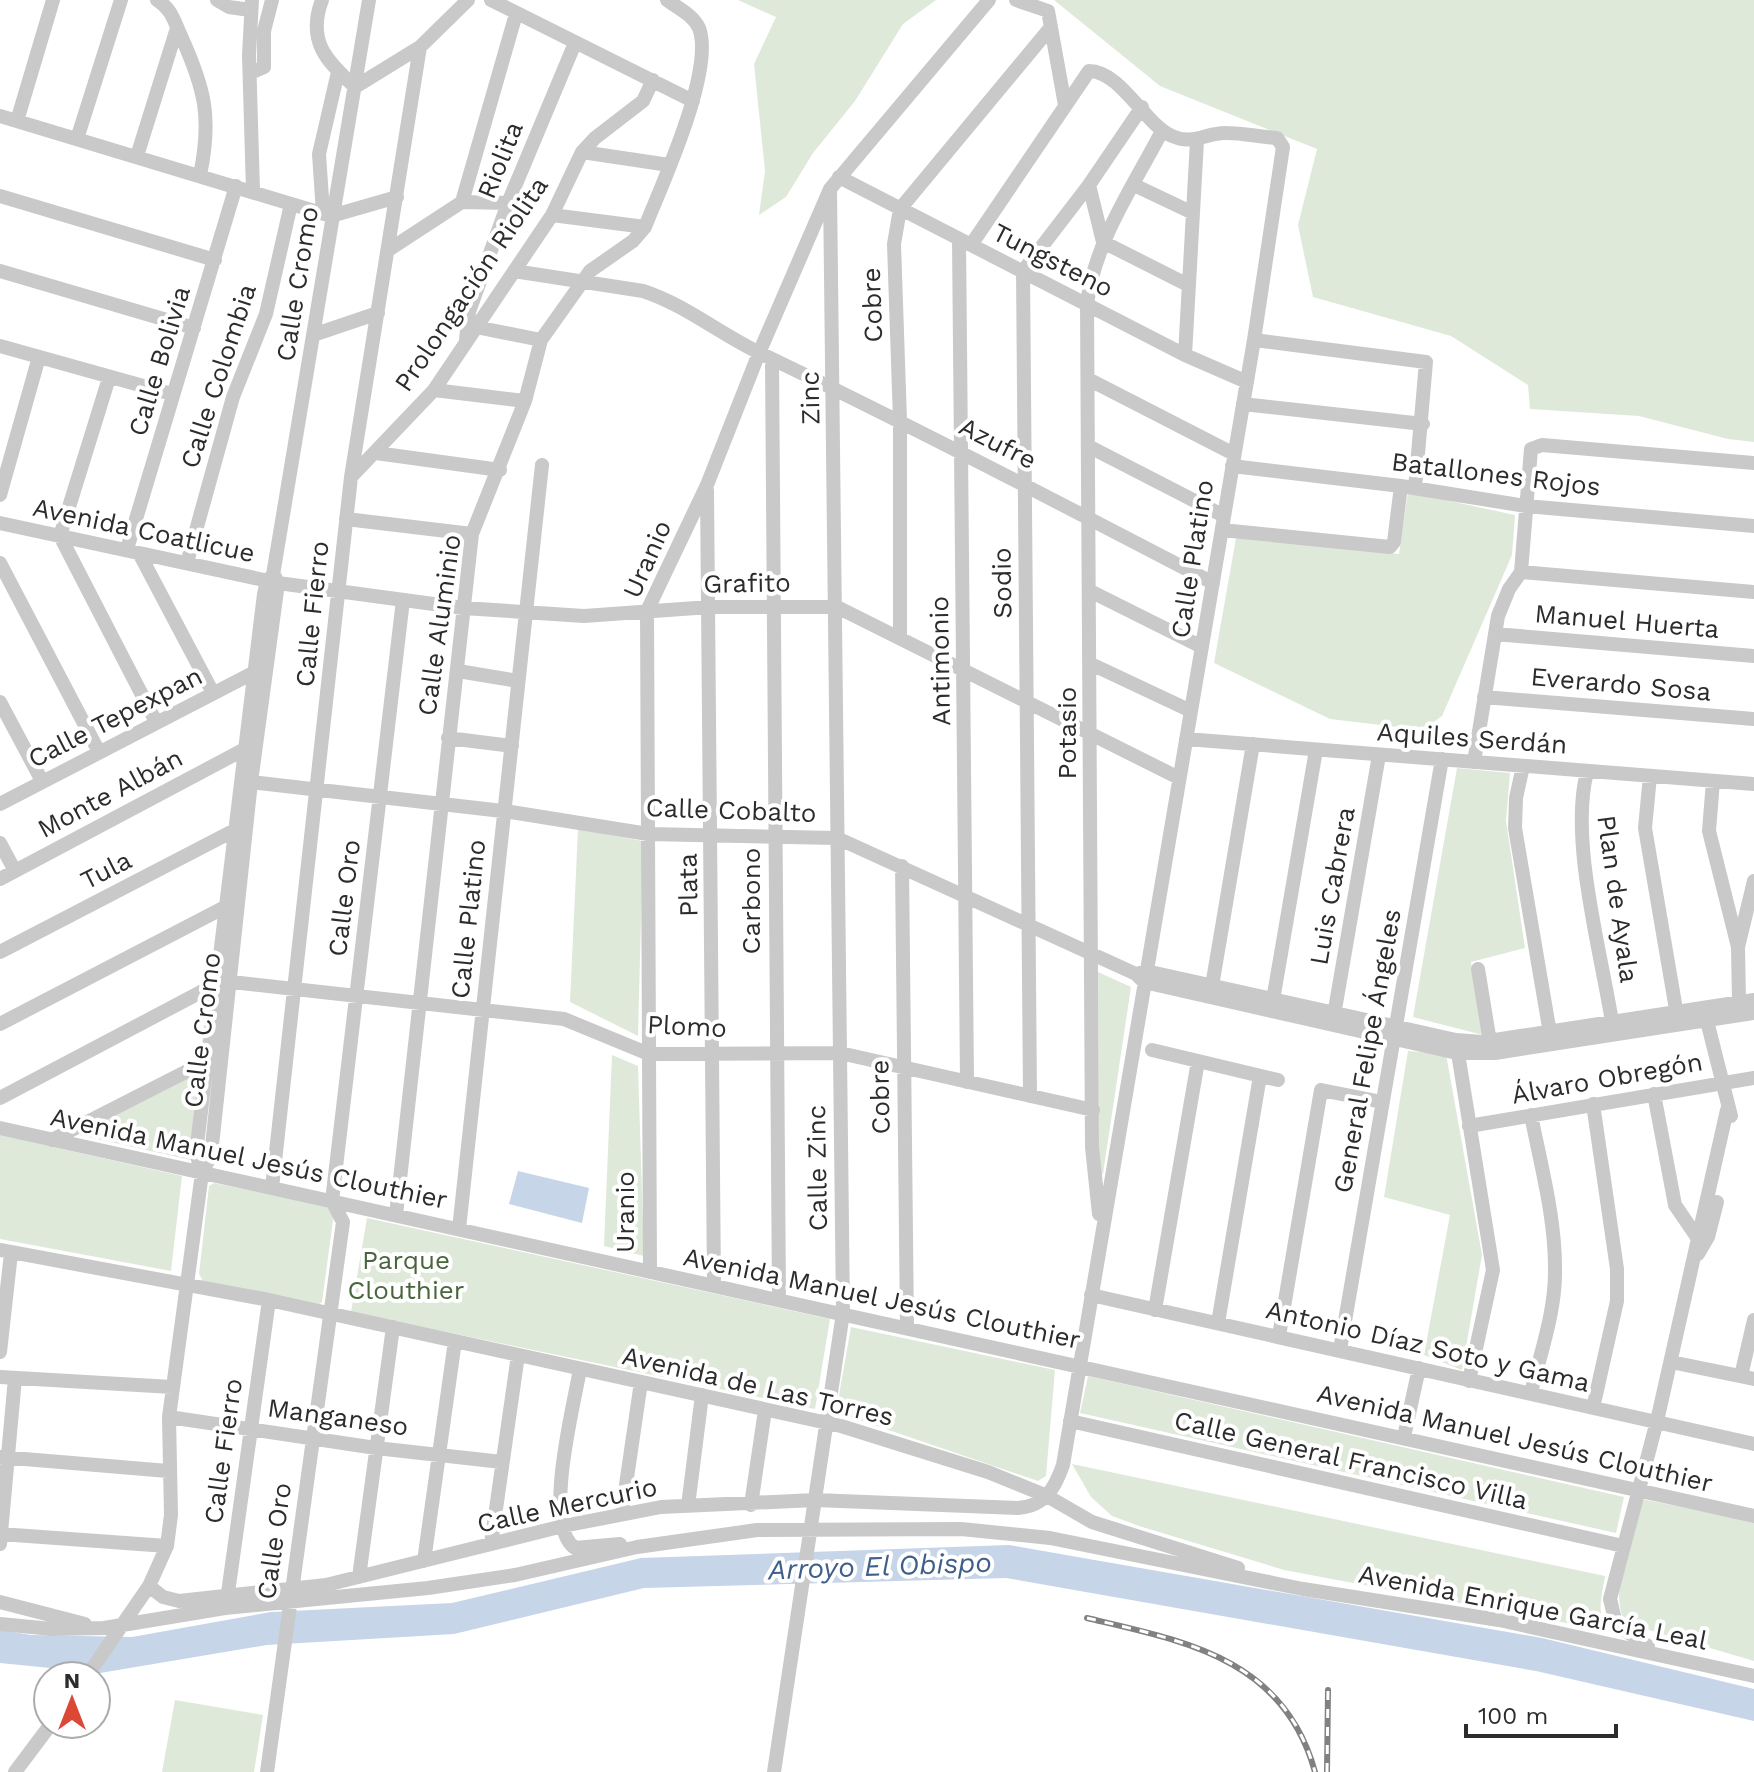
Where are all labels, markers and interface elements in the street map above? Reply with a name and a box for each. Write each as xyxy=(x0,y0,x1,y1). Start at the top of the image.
street label: Riolita xyxy=(471,117,529,203)
street label: Prolongación Riolita xyxy=(388,171,554,397)
street label: Calle Cromo xyxy=(270,204,324,364)
street label: Tungsteno xyxy=(988,217,1118,303)
street label: Cobre xyxy=(856,267,888,343)
street label: Calle Colombia xyxy=(174,280,262,472)
street label: Calle Bolivia xyxy=(122,282,196,439)
street label: Zinc xyxy=(795,371,825,425)
street label: Azufre xyxy=(954,411,1042,475)
street label: Batallones Rojos xyxy=(1390,446,1602,502)
street label: Calle Platino xyxy=(1165,478,1219,640)
street label: Avenida Coatlicue xyxy=(30,492,258,568)
street label: Uranio xyxy=(617,516,677,602)
street label: Calle Aluminio xyxy=(411,532,467,718)
street label: Calle Fierro xyxy=(289,540,335,688)
street label: Sodio xyxy=(986,547,1018,619)
street label: Grafito xyxy=(703,567,791,599)
street label: Antimonio xyxy=(924,596,956,726)
street label: Manuel Huerta xyxy=(1533,598,1721,644)
street label: Calle Tepexpan xyxy=(23,660,207,774)
street label: Everardo Sosa xyxy=(1530,661,1713,707)
street label: Potasio xyxy=(1052,687,1082,779)
street label: Aquiles Serdán xyxy=(1376,716,1568,760)
street label: Monte Albán xyxy=(33,742,187,844)
street label: Calle Cobalto xyxy=(645,792,817,828)
street label: Luis Cabrera xyxy=(1303,804,1361,967)
street label: Plan de Ayala xyxy=(1591,813,1645,985)
street label: Calle Oro xyxy=(322,838,366,958)
street label: Calle Platino xyxy=(445,838,491,1000)
street label: Tula xyxy=(76,845,137,895)
street label: Carbono xyxy=(736,848,766,954)
street label: Plata xyxy=(672,853,704,917)
street label: General Felipe Ángeles xyxy=(1327,907,1407,1195)
street label: Calle Cromo xyxy=(178,951,226,1109)
street label: Plomo xyxy=(646,1009,728,1043)
street label: Álvaro Obregón xyxy=(1509,1046,1705,1110)
street label: Cobre xyxy=(864,1059,896,1135)
street label: Avenida Manuel Jesús Clouthier xyxy=(48,1101,450,1215)
street label: Calle Zinc xyxy=(801,1105,833,1231)
street label: Uranio xyxy=(610,1171,640,1253)
street label: Avenida Manuel Jesús Clouthier xyxy=(681,1241,1083,1355)
park label: Parque Clouthier xyxy=(348,1245,464,1305)
street label: Antonio Díaz Soto y Gama xyxy=(1263,1294,1593,1398)
street label: Avenida de Las Torres xyxy=(619,1340,897,1432)
street label: Calle Fierro xyxy=(198,1376,248,1526)
street label: Avenida Manuel Jesús Clouthier xyxy=(1314,1378,1716,1498)
street label: Manganeso xyxy=(266,1392,410,1442)
street label: Calle General Francisco Villa xyxy=(1171,1405,1531,1515)
street label: Calle Mercurio xyxy=(474,1471,660,1539)
street label: Calle Oro xyxy=(251,1481,297,1601)
water label: Arroyo El Obispo xyxy=(767,1546,992,1586)
street label: Avenida Enrique García Leal xyxy=(1356,1558,1710,1656)
north arrow xyxy=(32,1660,112,1740)
text: N xyxy=(64,1668,80,1693)
scale bar xyxy=(1466,1688,1616,1738)
text: 100 m xyxy=(1478,1702,1548,1730)

